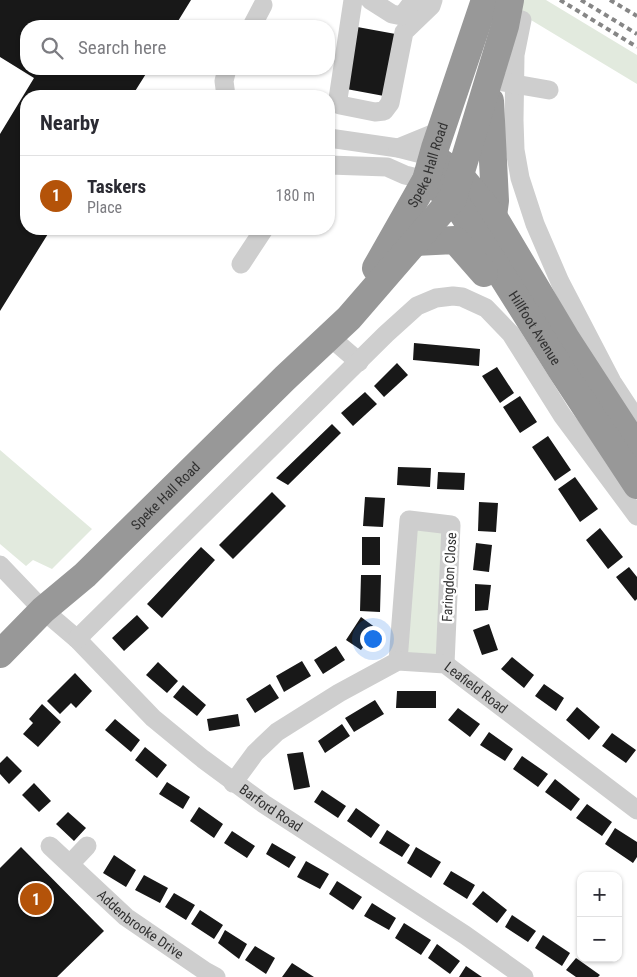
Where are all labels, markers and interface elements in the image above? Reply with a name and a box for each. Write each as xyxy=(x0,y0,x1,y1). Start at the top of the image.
search box xyxy=(20,20,335,75)
icon: search xyxy=(38,34,66,62)
text: Search here xyxy=(78,36,166,59)
text: Nearby xyxy=(40,111,99,135)
street label: Speke Hall Road xyxy=(404,120,451,210)
text: Taskers xyxy=(87,175,146,198)
text: 1 xyxy=(52,186,60,205)
text: 180 m xyxy=(276,186,315,205)
text: Place xyxy=(87,198,122,217)
street label: Hillfoot Avenue xyxy=(506,288,564,368)
street label: Speke Hall Road xyxy=(128,459,203,533)
street label: Faringdon Close xyxy=(439,531,459,622)
your location xyxy=(360,626,386,652)
street label: Leafield Road xyxy=(441,659,511,717)
street label: Barford Road xyxy=(236,781,305,835)
map controls xyxy=(577,872,622,962)
button: + xyxy=(577,872,622,917)
pin: 1 xyxy=(20,880,52,918)
street label: Addenbrooke Drive xyxy=(94,886,187,962)
button: − xyxy=(577,917,622,962)

